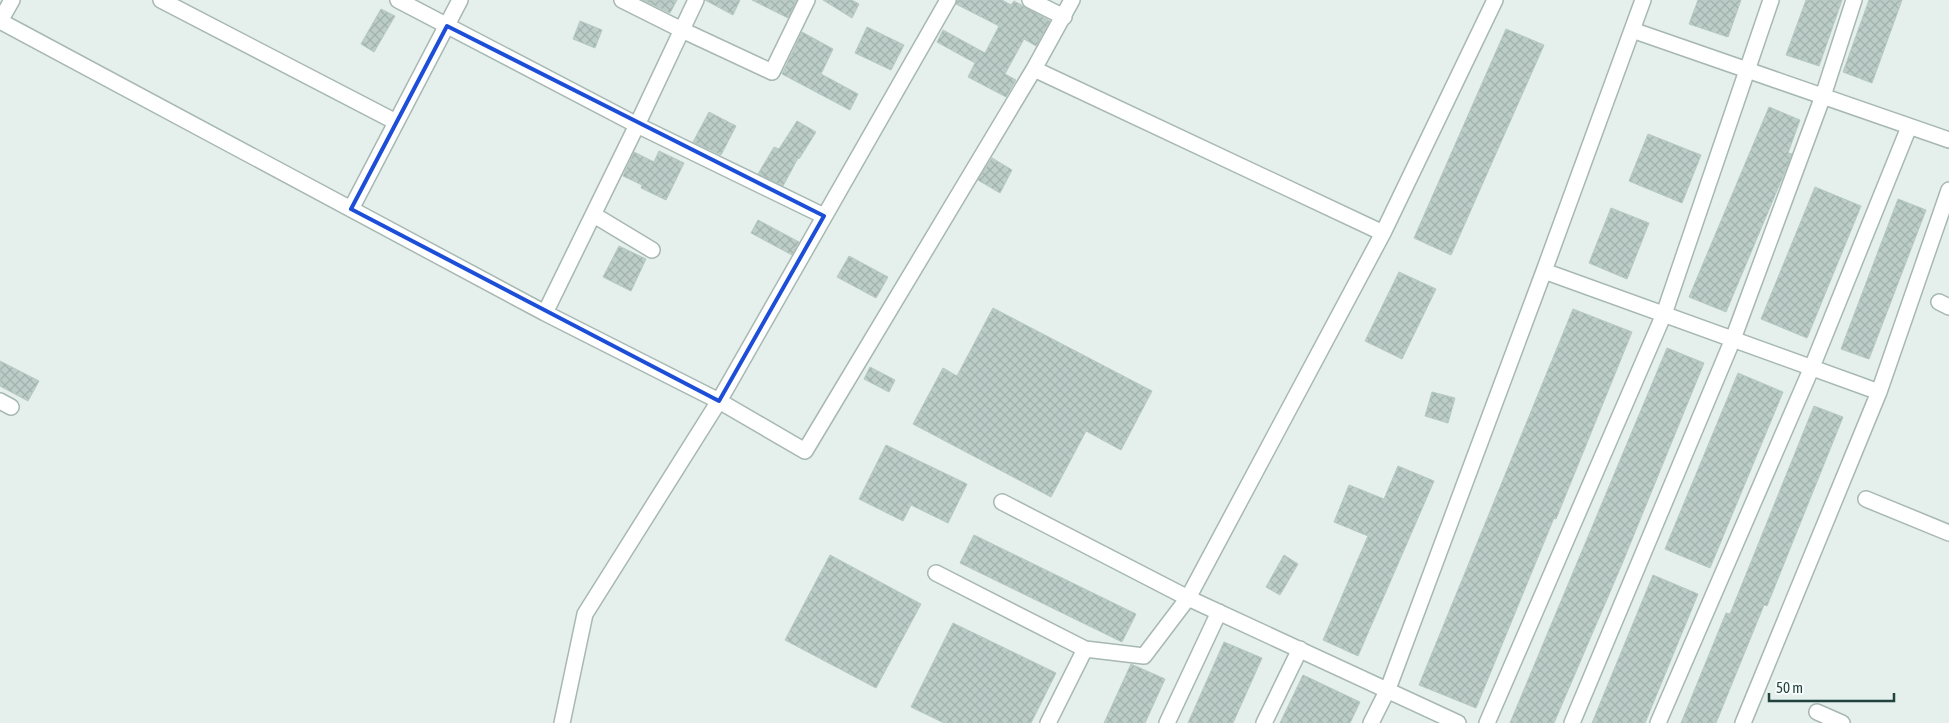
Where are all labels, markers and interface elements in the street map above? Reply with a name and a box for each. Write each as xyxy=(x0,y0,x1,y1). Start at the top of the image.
scale bar xyxy=(1769,670,1894,702)
text: 50 m xyxy=(1776,679,1803,696)

